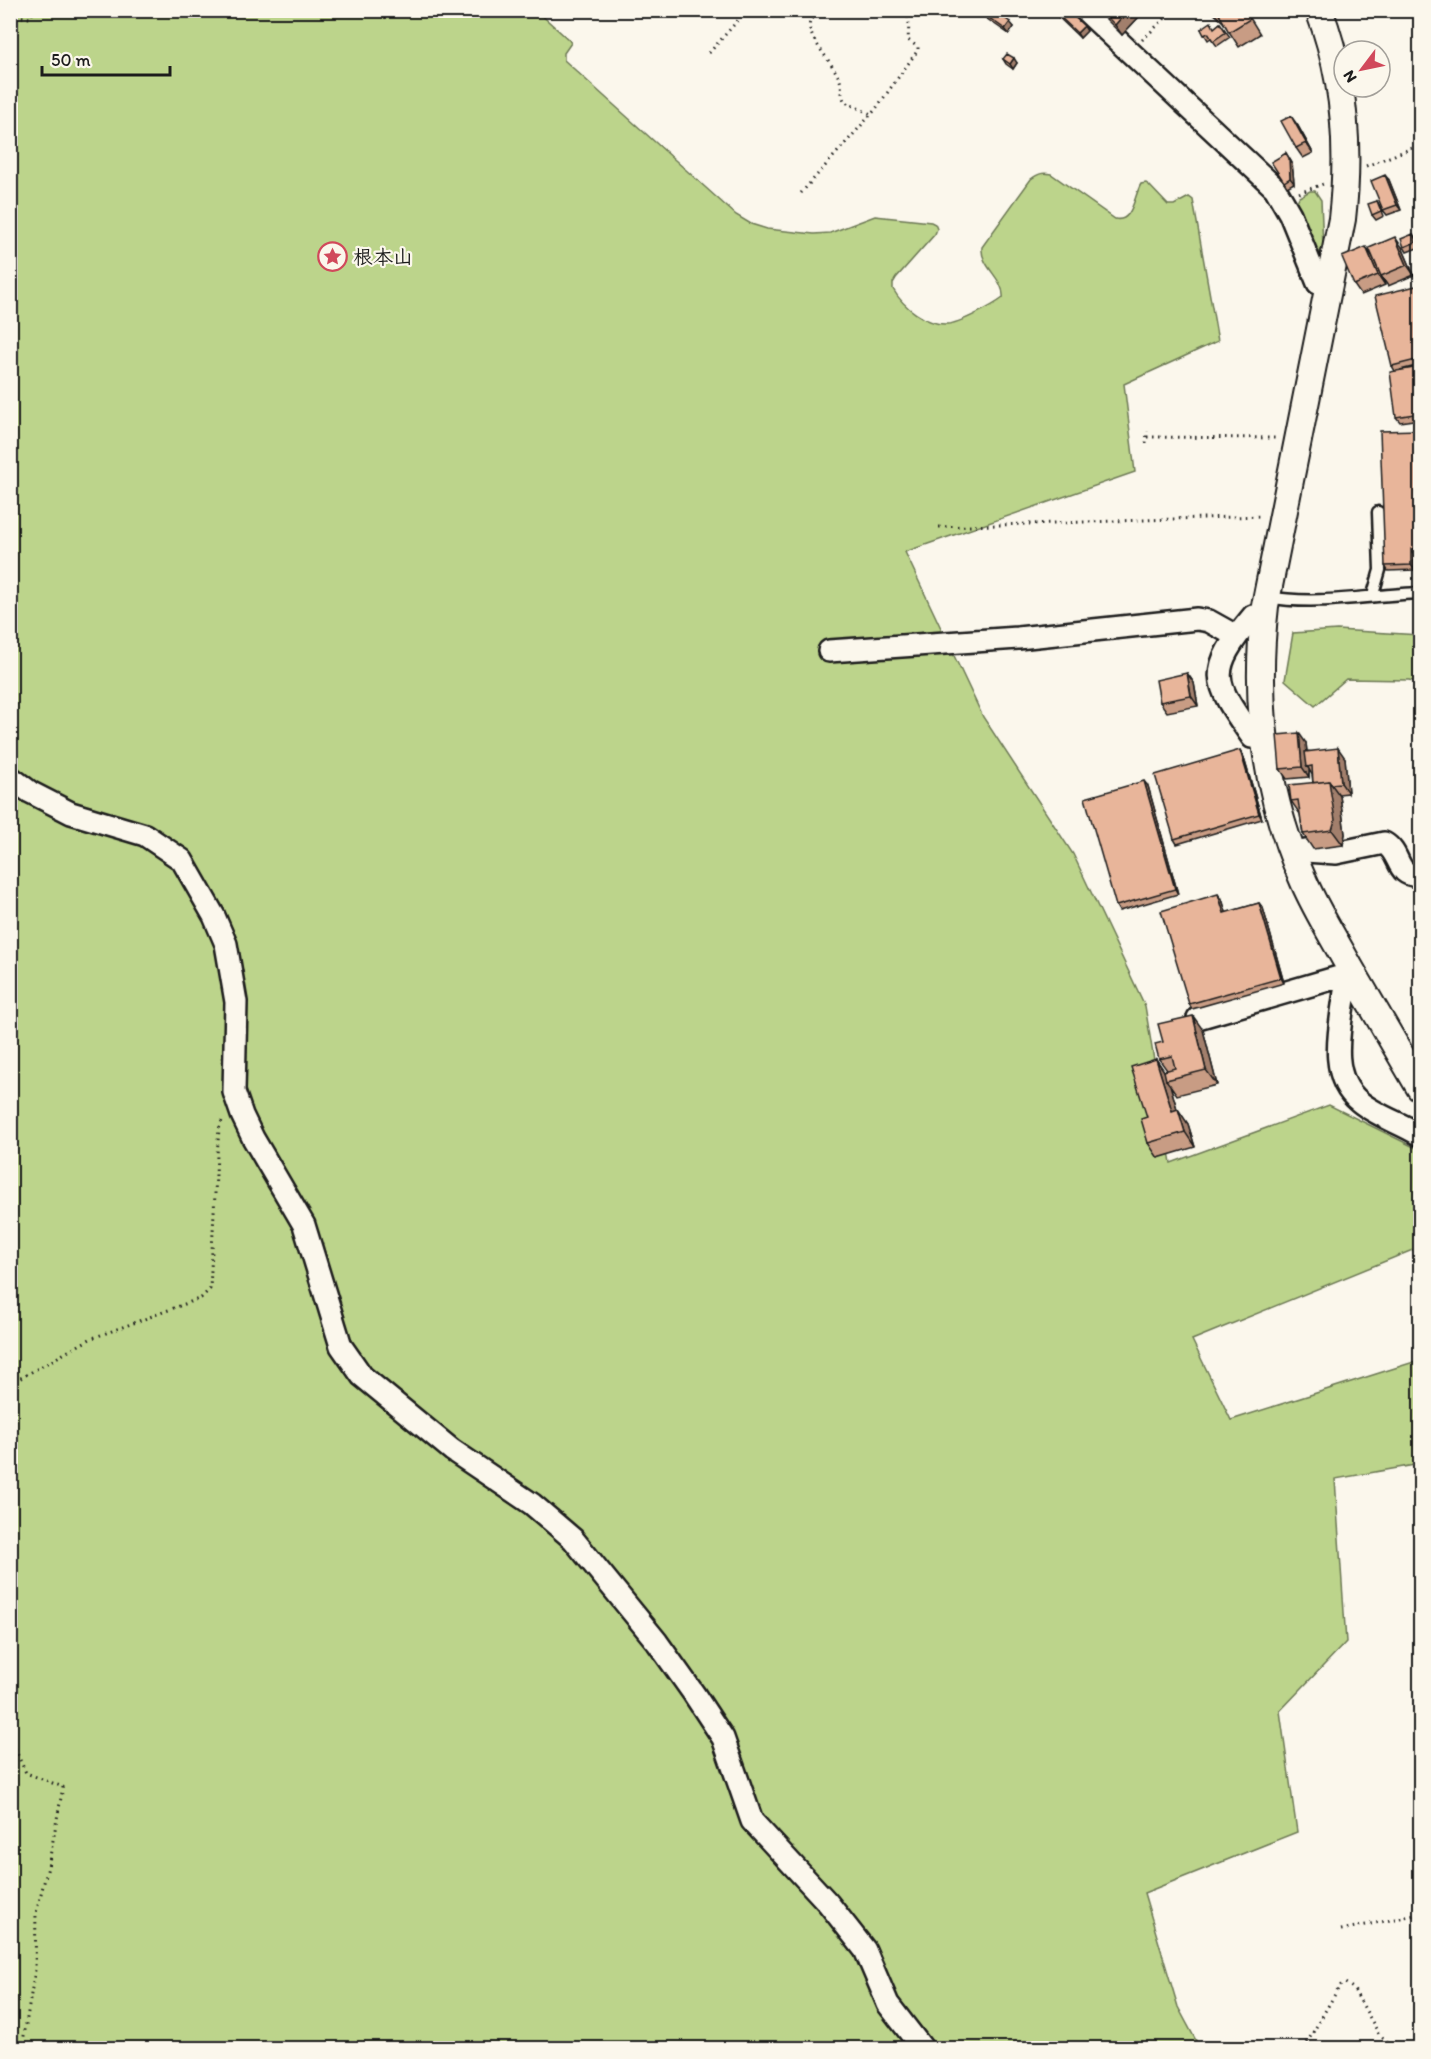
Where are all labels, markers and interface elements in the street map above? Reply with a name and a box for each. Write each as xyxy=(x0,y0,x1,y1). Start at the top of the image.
scale bar xyxy=(42,39,170,77)
north arrow xyxy=(1332,39,1392,99)
text: 50 m xyxy=(51,49,91,71)
text: N xyxy=(1339,67,1361,86)
place icon: 根本山 xyxy=(316,241,348,273)
place label: 根本山 xyxy=(353,245,413,269)

